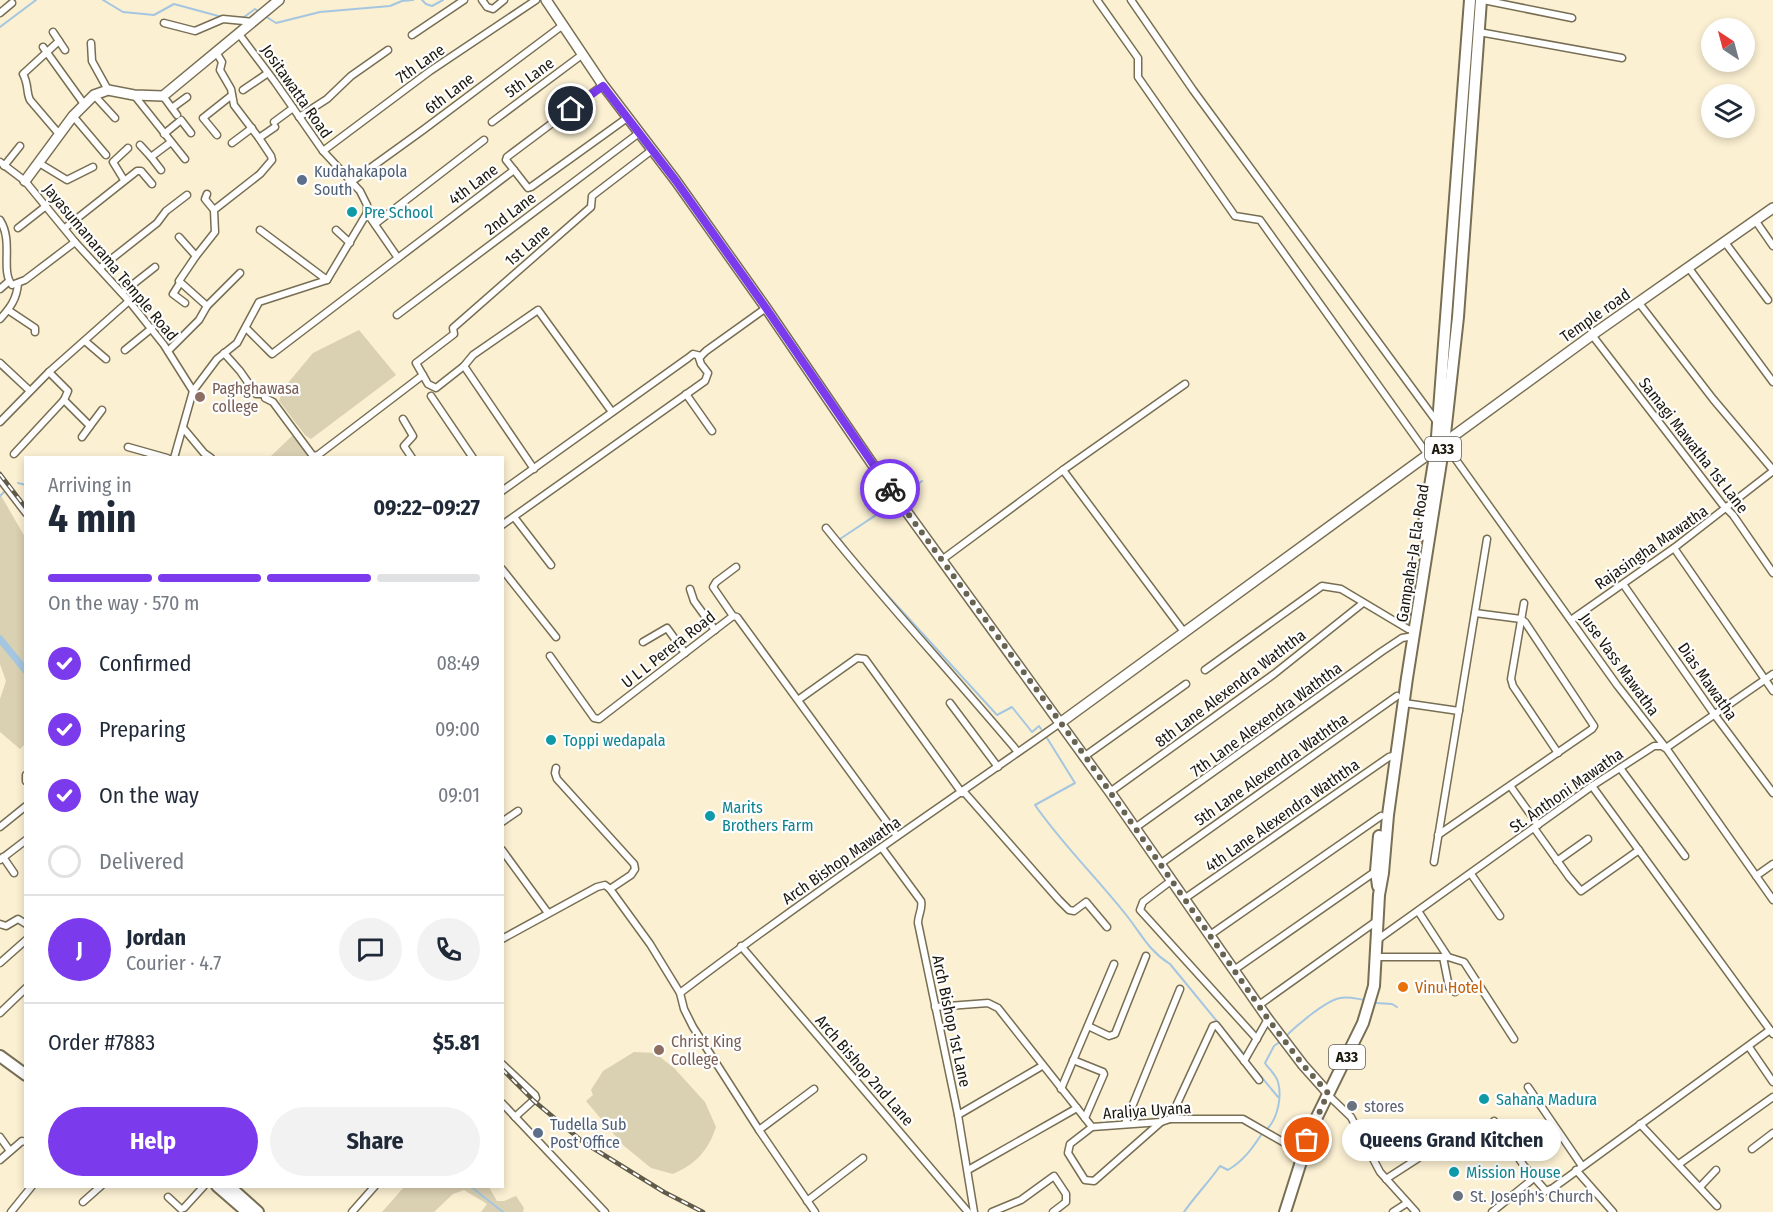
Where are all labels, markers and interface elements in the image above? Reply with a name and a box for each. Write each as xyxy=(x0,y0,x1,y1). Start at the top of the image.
north arrow xyxy=(1701,18,1755,72)
map controls xyxy=(1701,18,1755,138)
street label: 7th Lane xyxy=(392,40,448,87)
street label: Jositawatta Road xyxy=(257,41,336,142)
street label: 5th Lane xyxy=(501,53,558,101)
street label: 6th Lane xyxy=(421,69,478,118)
pin xyxy=(545,83,596,134)
button: layers xyxy=(1701,84,1755,138)
icon: home xyxy=(554,92,587,125)
street label: 4th Lane xyxy=(445,160,502,209)
place label: Kudahakapola South xyxy=(314,162,408,199)
marker: Kudahakapola South xyxy=(295,173,309,187)
street label: Jayasumanarama Temple Road xyxy=(39,180,182,345)
street label: 2nd Lane xyxy=(481,188,540,239)
place label: Pre School xyxy=(364,203,433,222)
marker: Pre School xyxy=(345,205,359,219)
street label: 1st Lane xyxy=(501,221,554,270)
street label: Temple road xyxy=(1557,284,1634,346)
street label: Samagi Mawatha 1st Lane xyxy=(1635,374,1752,517)
place label: Paghghawasa college xyxy=(212,379,300,416)
marker: Paghghawasa college xyxy=(193,390,207,404)
road number: A33 xyxy=(1425,437,1461,461)
courier xyxy=(860,459,920,519)
text: Arriving in xyxy=(48,473,132,497)
icon: bike xyxy=(874,473,907,506)
street label: Gampaha-Ja Ela Road xyxy=(1392,483,1433,624)
text: 09:22–09:27 xyxy=(373,494,480,521)
text: 4 min xyxy=(48,496,136,542)
street label: Rajasingha Mawatha xyxy=(1591,501,1712,594)
text: On the way · 570 m xyxy=(48,591,200,615)
street label: U L L Perera Road xyxy=(618,607,719,692)
street label: Juse Vass Mawatha xyxy=(1576,609,1663,720)
street label: 8th Lane Alexendra Waththa xyxy=(1151,625,1309,751)
street label: Dias Mawatha xyxy=(1674,639,1741,724)
icon: check xyxy=(48,647,81,680)
text: Confirmed xyxy=(99,650,192,677)
text: 08:49 xyxy=(436,651,480,675)
street label: 7th Lane Alexendra Waththa xyxy=(1187,658,1346,781)
street label: 5th Lane Alexendra Waththa xyxy=(1191,709,1352,830)
icon: check xyxy=(48,713,81,746)
text: Preparing xyxy=(99,716,185,743)
text: 09:00 xyxy=(435,717,480,741)
place label: Toppi wedapala xyxy=(563,731,666,750)
marker: Toppi wedapala xyxy=(544,733,558,747)
street label: St. Anthoni Mawatha xyxy=(1506,744,1627,837)
street label: 4th Lane Alexendra Waththa xyxy=(1202,755,1363,876)
icon: check xyxy=(48,779,81,812)
text: On the way xyxy=(99,782,199,809)
text: 09:01 xyxy=(438,783,480,807)
place label: Marits Brothers Farm xyxy=(722,798,814,835)
marker: Marits Brothers Farm xyxy=(703,809,717,823)
street label: Arch Bishop Mawatha xyxy=(778,812,904,908)
text: Delivered xyxy=(99,848,184,875)
button: chat xyxy=(339,918,402,981)
button: phone xyxy=(417,918,480,981)
text: Jordan xyxy=(126,924,186,951)
text: J xyxy=(76,936,83,963)
text: Courier · 4.7 xyxy=(126,951,221,975)
street label: Arch Bishop 1st Lane xyxy=(928,953,975,1089)
place label: Vinu Hotel xyxy=(1415,978,1483,997)
marker: Vinu Hotel xyxy=(1396,980,1410,994)
street label: Arch Bishop 2nd Lane xyxy=(811,1011,918,1130)
text: Order #7883 xyxy=(48,1029,155,1056)
text: $5.81 xyxy=(433,1029,480,1056)
place label: Christ King College xyxy=(671,1032,742,1069)
marker: Christ King College xyxy=(652,1043,666,1057)
road number: A33 xyxy=(1329,1045,1365,1069)
place label: Sahana Madura xyxy=(1496,1090,1597,1109)
marker: Sahana Madura xyxy=(1477,1092,1491,1106)
place label: stores xyxy=(1364,1097,1404,1116)
street label: Araliya Uyana xyxy=(1102,1098,1192,1123)
marker: stores xyxy=(1345,1099,1359,1113)
button: Help xyxy=(48,1107,258,1176)
button: Share xyxy=(270,1107,480,1176)
pin xyxy=(1281,1114,1332,1165)
place label: Tudella Sub Post Office xyxy=(550,1115,626,1152)
callout: Queens Grand Kitchen xyxy=(1343,1119,1562,1161)
icon: bag xyxy=(1290,1123,1323,1156)
marker: Tudella Sub Post Office xyxy=(531,1126,545,1140)
text: Queens Grand Kitchen xyxy=(1360,1128,1543,1152)
place label: Mission House xyxy=(1466,1163,1561,1182)
marker: Mission House xyxy=(1447,1165,1461,1179)
place label: St. Joseph's Church xyxy=(1470,1187,1594,1206)
marker: St. Joseph's Church xyxy=(1451,1189,1465,1203)

